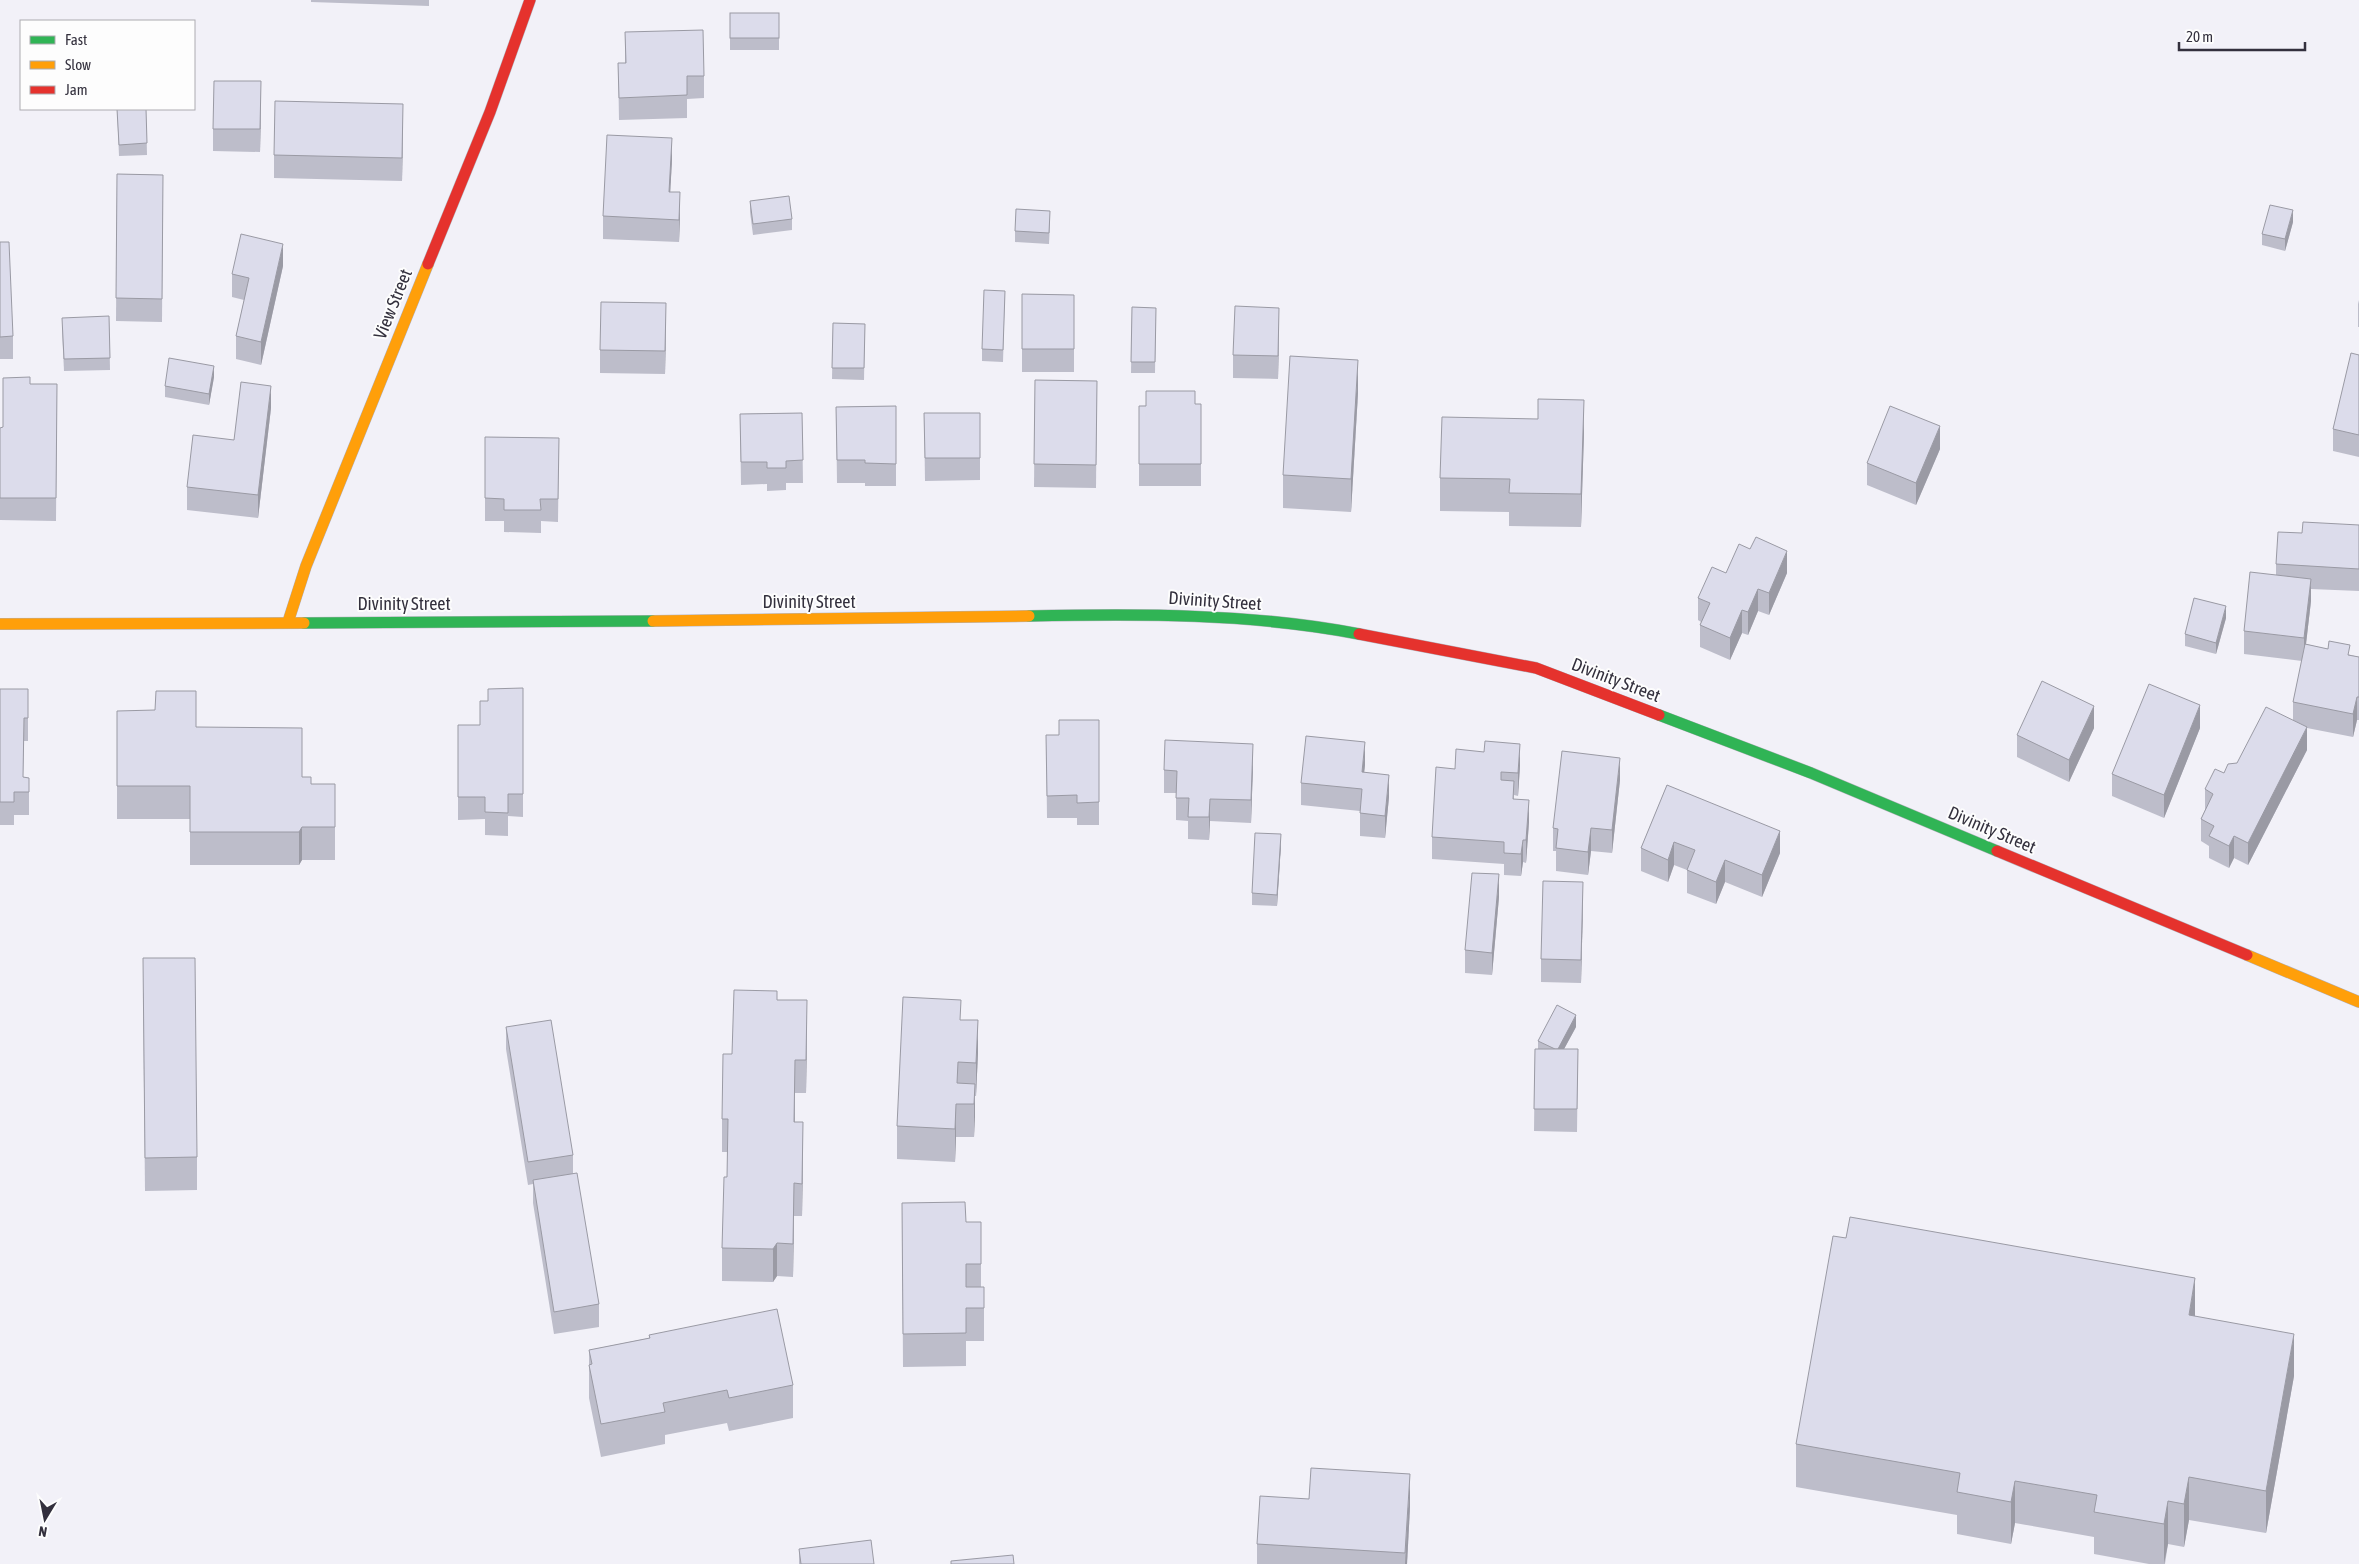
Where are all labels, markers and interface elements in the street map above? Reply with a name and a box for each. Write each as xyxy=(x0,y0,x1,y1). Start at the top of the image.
legend xyxy=(20,20,195,110)
scale bar xyxy=(2179,20,2305,52)
text: 20 m xyxy=(2186,28,2213,45)
text: Fast xyxy=(65,31,87,48)
text: Slow xyxy=(65,56,91,73)
text: Jam xyxy=(65,81,88,98)
street label: View Street xyxy=(369,266,416,342)
street label: Divinity Street xyxy=(1168,587,1262,614)
street label: Divinity Street xyxy=(762,591,856,612)
street label: Divinity Street xyxy=(357,593,451,614)
street label: Divinity Street xyxy=(1569,653,1663,706)
street label: Divinity Street xyxy=(1945,802,2039,857)
north arrow xyxy=(20,1494,70,1544)
text: N xyxy=(37,1523,48,1540)

